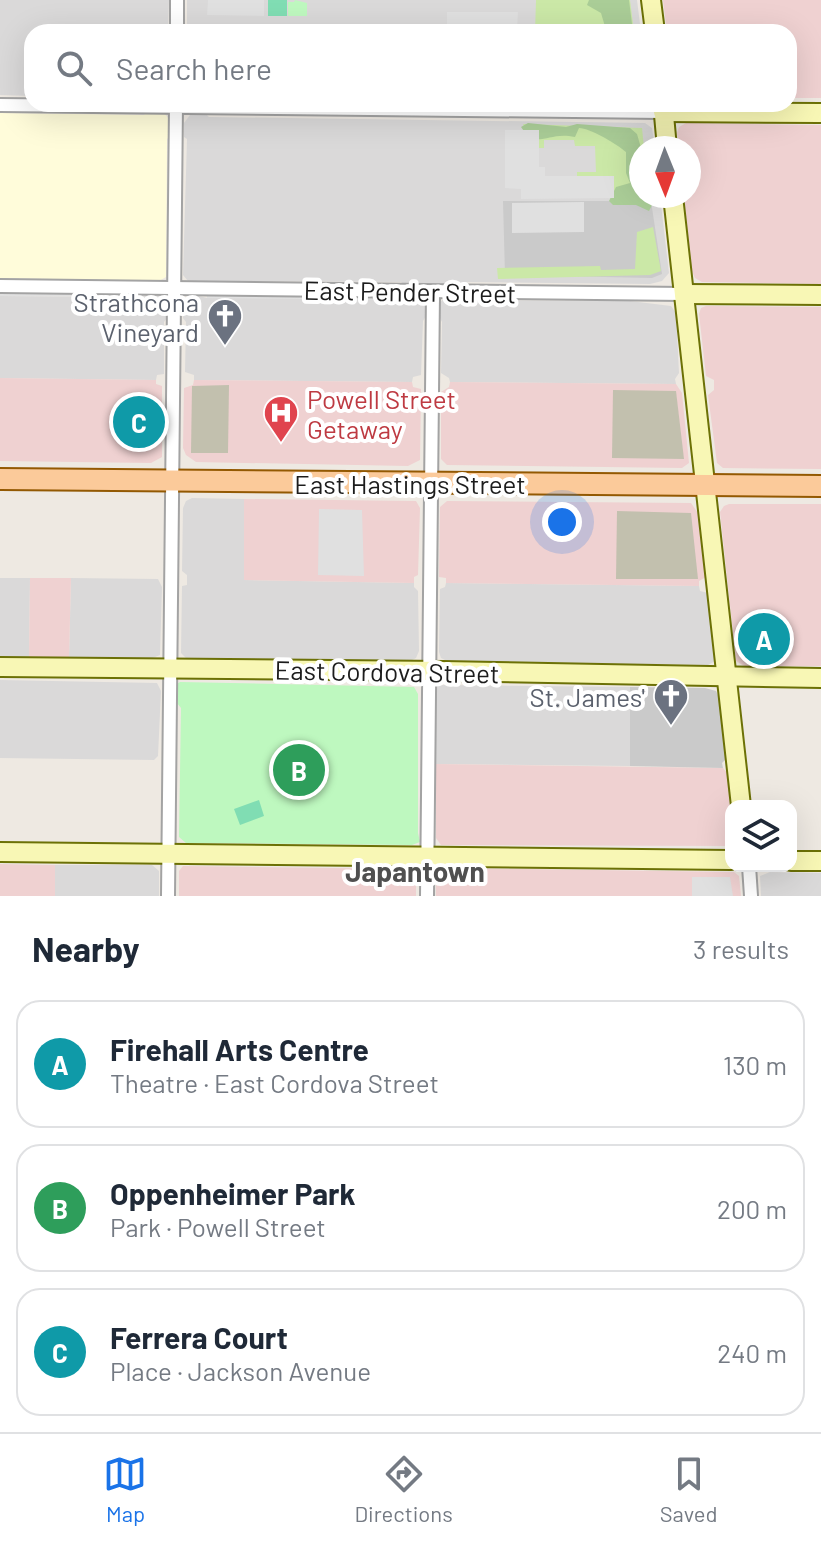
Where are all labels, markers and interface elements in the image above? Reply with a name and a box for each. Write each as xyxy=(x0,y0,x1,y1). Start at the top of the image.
search box xyxy=(24,24,797,112)
icon: search xyxy=(52,46,96,90)
text: Search here xyxy=(116,50,272,86)
north arrow xyxy=(629,136,701,208)
street label: East Pender Street xyxy=(304,274,516,308)
place label: Strathcona Vineyard xyxy=(74,286,199,347)
church icon: Strathcona Vineyard xyxy=(206,297,244,347)
place label: Powell Street Getaway xyxy=(307,383,456,444)
pin: C xyxy=(113,392,165,452)
hospital icon: Powell Street Getaway xyxy=(262,394,300,444)
street label: East Hastings Street xyxy=(294,468,526,499)
your location xyxy=(542,502,582,542)
pin: A xyxy=(738,609,790,669)
street label: East Cordova Street xyxy=(274,654,500,688)
church icon: St. James' xyxy=(652,677,690,727)
place label: St. James' xyxy=(529,681,645,712)
pin: B xyxy=(273,740,325,800)
map controls xyxy=(725,800,797,872)
button: layers xyxy=(725,800,797,872)
district label: Japantown xyxy=(345,854,485,888)
text: Nearby xyxy=(32,928,140,969)
text: 3 results xyxy=(693,933,789,964)
text: Firehall Arts Centre xyxy=(110,1031,369,1067)
text: A xyxy=(51,1049,69,1080)
text: 130 m xyxy=(723,1049,787,1080)
text: Theatre · East Cordova Street xyxy=(110,1067,439,1098)
text: Oppenheimer Park xyxy=(110,1175,356,1211)
text: B xyxy=(52,1193,68,1224)
text: 200 m xyxy=(717,1193,787,1224)
text: Park · Powell Street xyxy=(110,1211,326,1242)
text: Ferrera Court xyxy=(110,1319,288,1355)
text: C xyxy=(52,1337,68,1368)
text: 240 m xyxy=(717,1337,787,1368)
text: Place · Jackson Avenue xyxy=(110,1355,371,1386)
tab: Map xyxy=(103,1452,147,1526)
tab: Directions xyxy=(354,1452,453,1526)
tab: Saved xyxy=(660,1452,717,1526)

